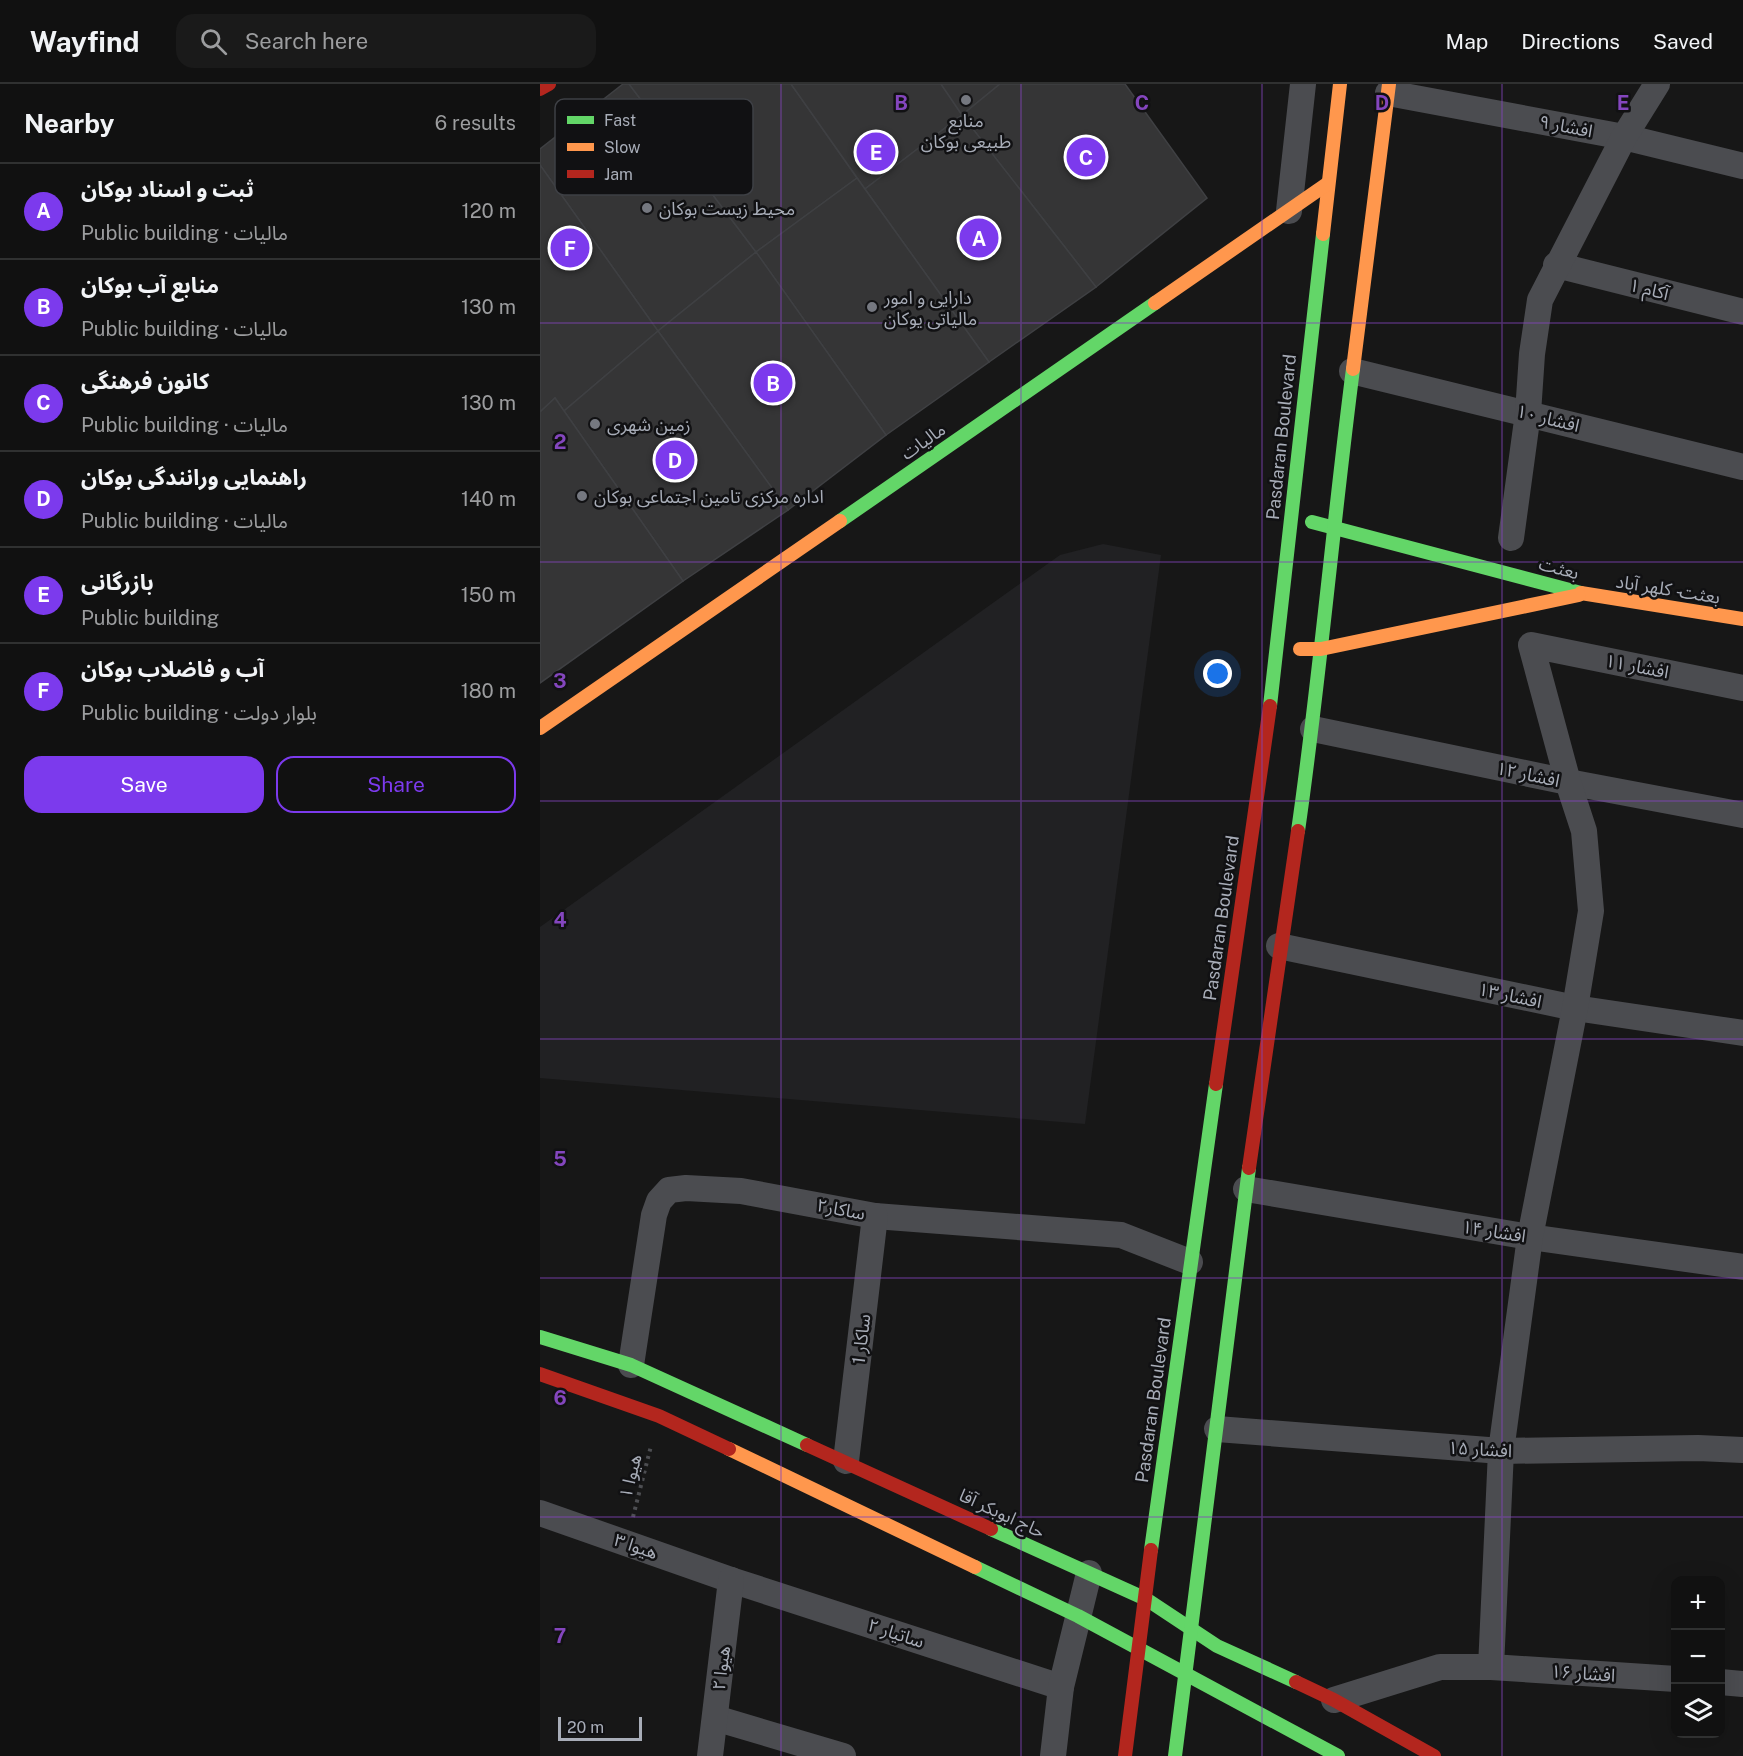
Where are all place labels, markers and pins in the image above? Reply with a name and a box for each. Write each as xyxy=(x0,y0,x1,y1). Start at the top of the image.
marker: منابع طبیعی بوکان xyxy=(959,93,973,107)
place label: منابع طبیعی بوکان xyxy=(921,110,1011,153)
pin: E xyxy=(856,130,896,174)
pin: C xyxy=(1066,134,1106,180)
place label: محیط زیست بوکان xyxy=(659,198,795,220)
marker: محیط زیست بوکان xyxy=(640,201,654,215)
pin: A xyxy=(960,216,998,260)
pin: F xyxy=(550,226,590,270)
place label: دارایی و امور مالیاتی یوکان xyxy=(883,287,977,330)
marker: دارایی و امور مالیاتی یوکان xyxy=(865,300,879,314)
pin: B xyxy=(754,360,792,406)
place label: زمین شهری xyxy=(607,414,691,436)
marker: زمین شهری xyxy=(588,417,602,431)
pin: D xyxy=(656,438,694,482)
place label: اداره مرکزی تامین اجتماعی بوکان xyxy=(594,486,824,508)
marker: اداره مرکزی تامین اجتماعی بوکان xyxy=(575,489,589,503)

